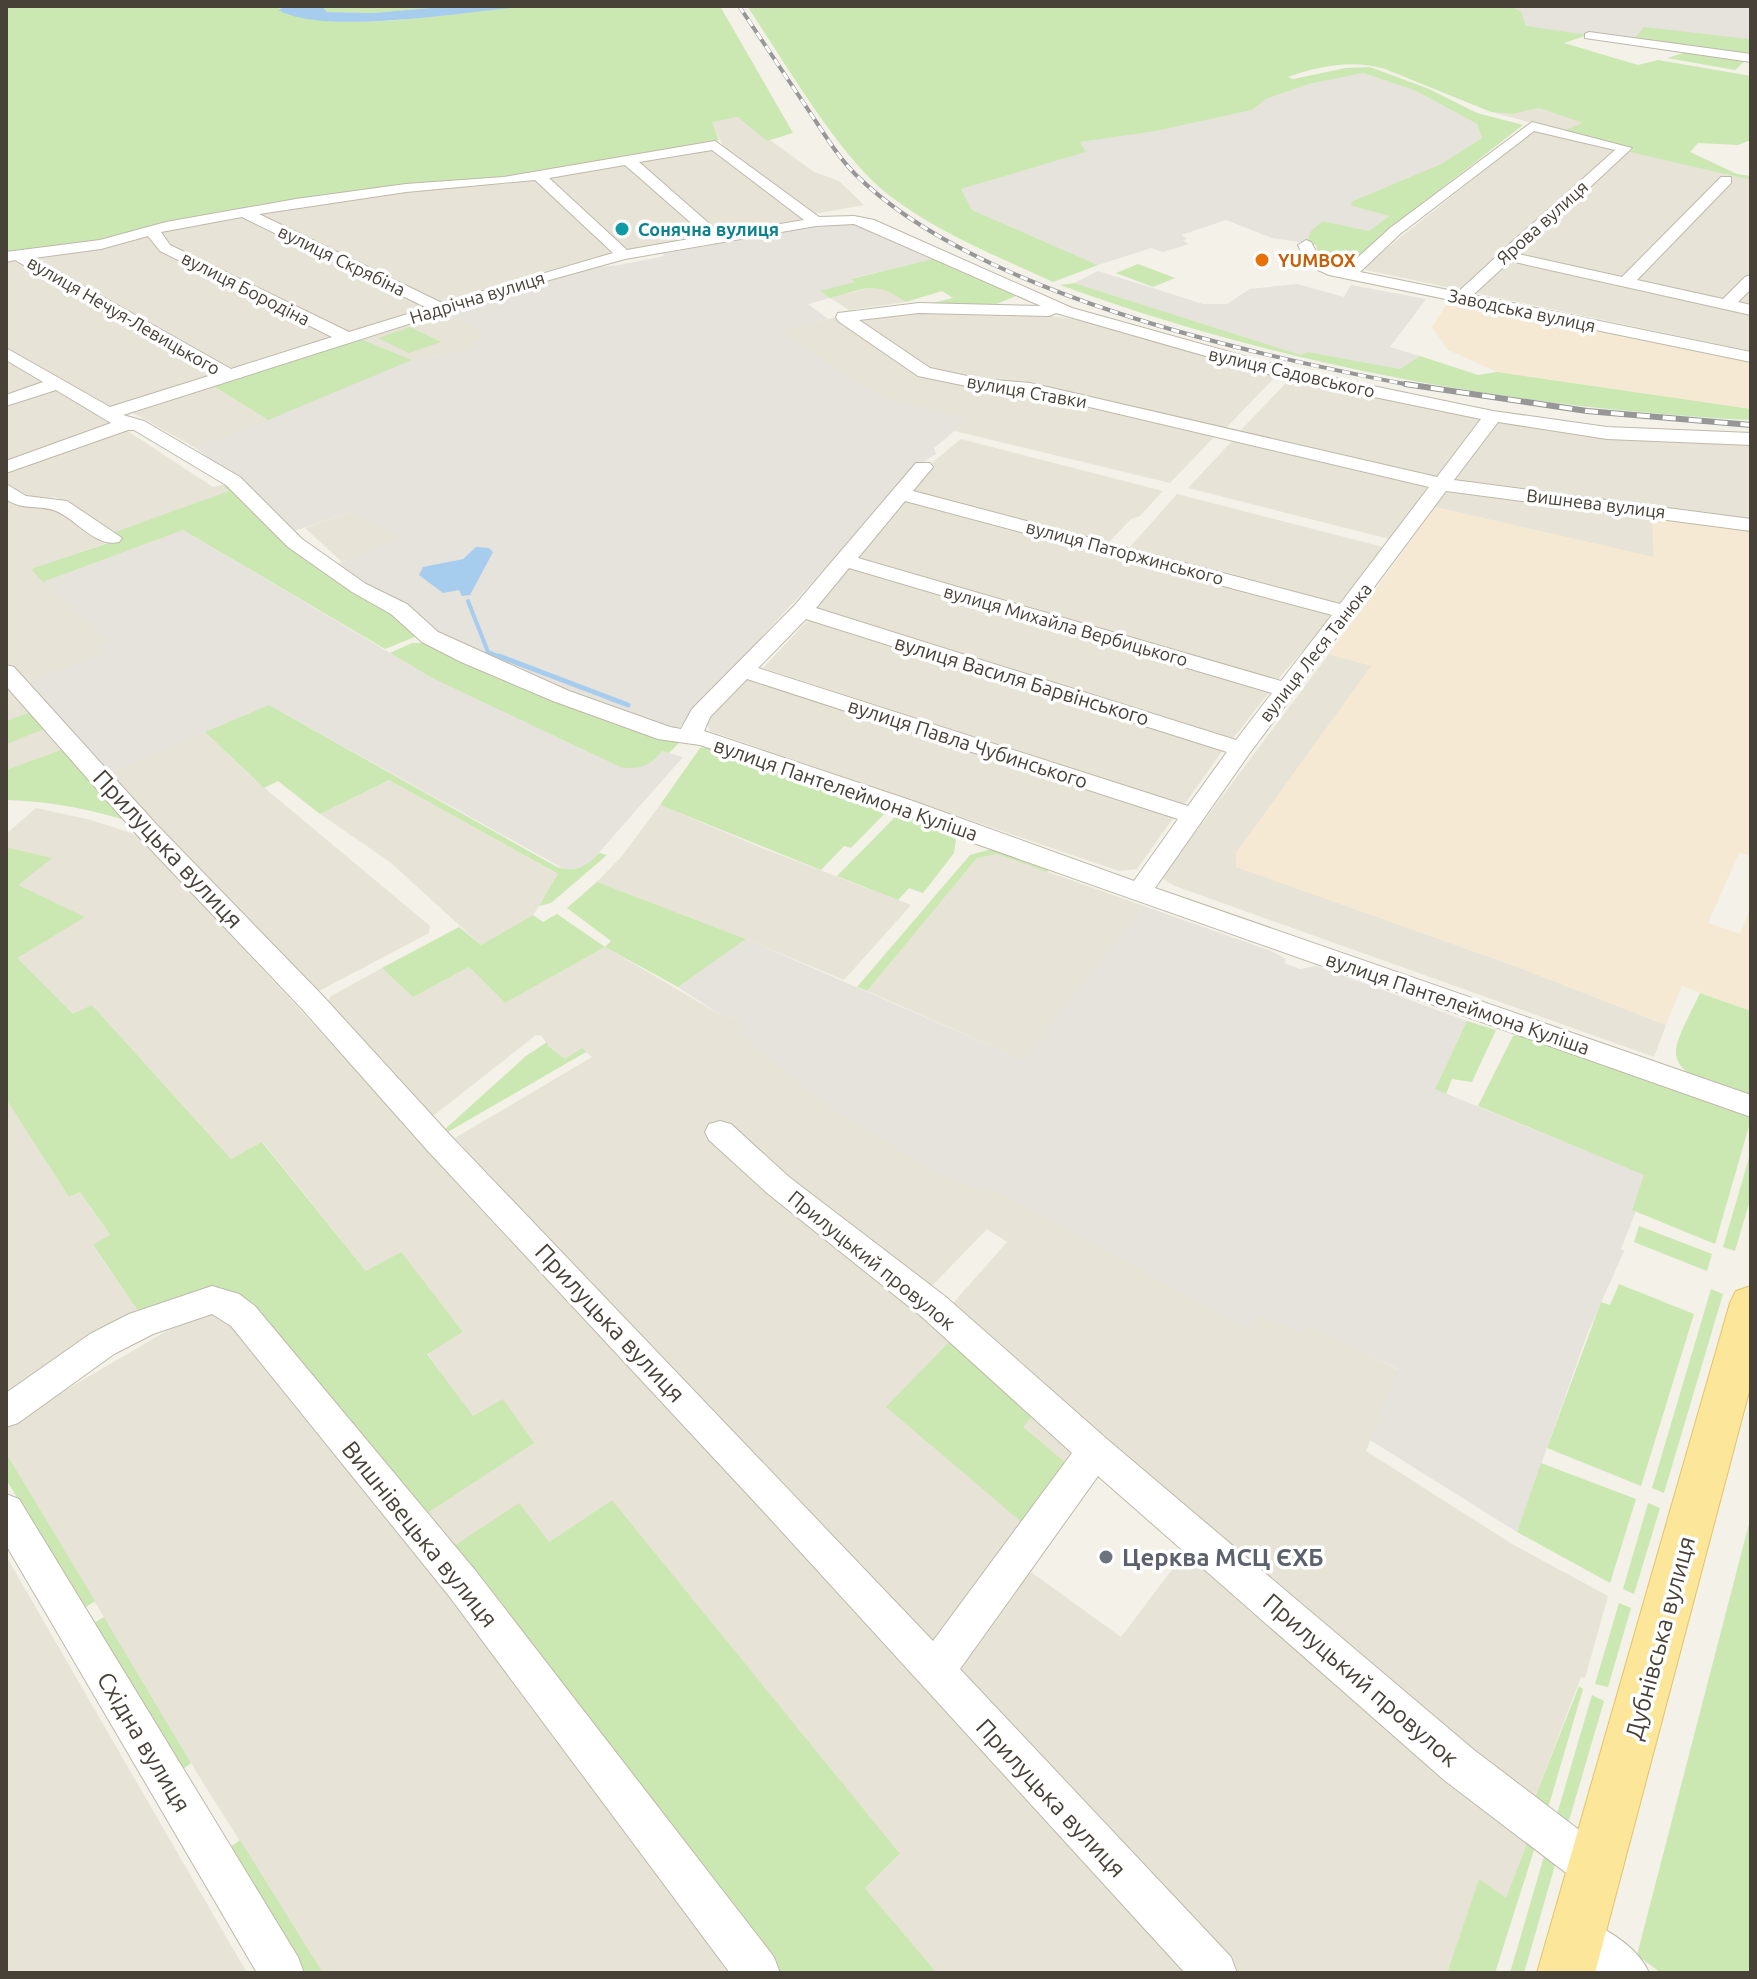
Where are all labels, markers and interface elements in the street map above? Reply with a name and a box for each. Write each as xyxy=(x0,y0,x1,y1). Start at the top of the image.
street label: Ярова вулиця xyxy=(1492,176,1592,268)
place label: Сонячна вулиця xyxy=(638,219,779,239)
marker: Сонячна вулиця xyxy=(613,220,631,238)
street label: вулиця Скрябіна xyxy=(275,221,409,299)
street label: вулиця Бородіна xyxy=(179,247,313,329)
place label: YUMBOX xyxy=(1278,250,1356,270)
marker: YUMBOX xyxy=(1253,251,1271,269)
street label: вулиця Нечуя-Левицького xyxy=(24,252,224,378)
street label: Надрічна вулиця xyxy=(407,267,547,327)
street label: Заводська вулиця xyxy=(1446,285,1598,335)
street label: вулиця Садовського xyxy=(1207,343,1377,401)
street label: вулиця Ставки xyxy=(965,371,1089,411)
street label: Вишнева вулиця xyxy=(1525,485,1667,521)
street label: вулиця Паторжинського xyxy=(1024,516,1226,588)
street label: вулиця Леся Танюка xyxy=(1255,579,1375,725)
street label: вулиця Михайла Вербицького xyxy=(942,581,1190,669)
street label: вулиця Василя Барвінського xyxy=(892,630,1152,730)
street label: вулиця Павла Чубинського xyxy=(845,693,1091,793)
street label: вулиця Пантелеймона Куліша xyxy=(711,733,981,845)
street label: Прилуцька вулиця xyxy=(88,764,248,934)
street label: вулиця Пантелеймона Куліша xyxy=(1323,947,1593,1059)
street label: Прилуцький провулок xyxy=(784,1186,960,1334)
street label: Прилуцька вулиця xyxy=(530,1238,690,1408)
street label: Вишнівецька вулиця xyxy=(337,1436,503,1632)
street label: Дубнівська вулиця xyxy=(1620,1533,1700,1743)
place label: Церква МСЦ ЄХБ xyxy=(1122,1544,1324,1571)
marker: Церква МСЦ ЄХБ xyxy=(1097,1548,1115,1566)
street label: Прилуцький провулок xyxy=(1258,1588,1464,1772)
street label: Східна вулиця xyxy=(92,1667,196,1817)
street label: Прилуцька вулиця xyxy=(971,1713,1131,1883)

